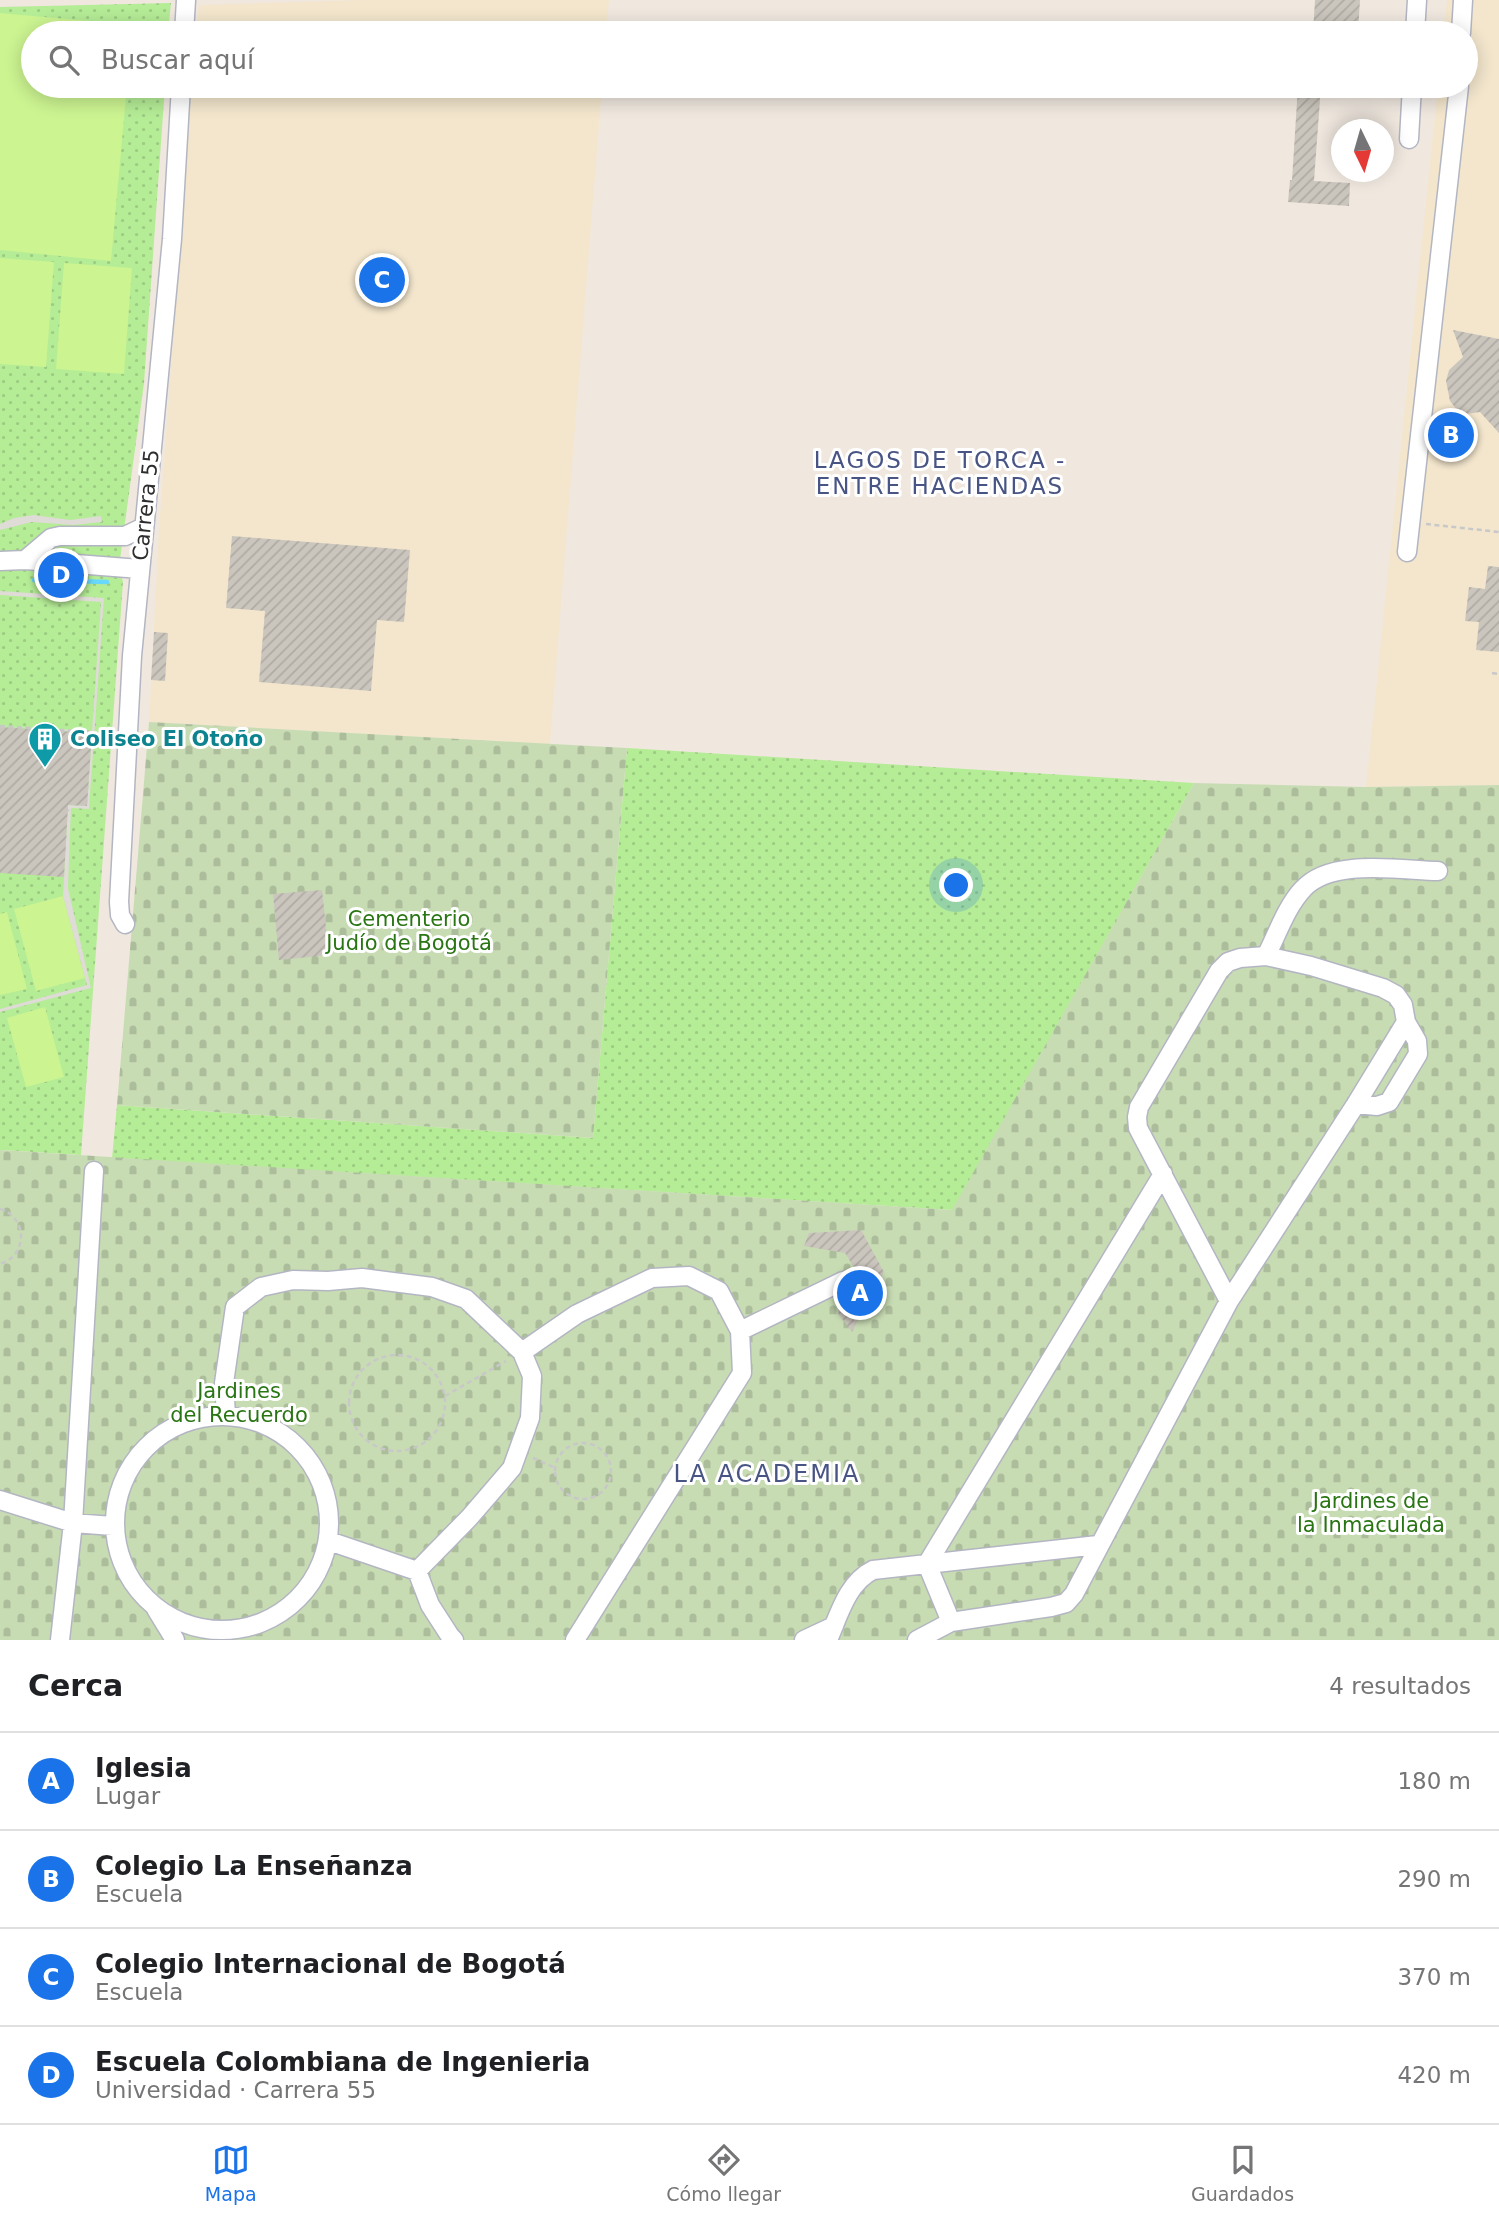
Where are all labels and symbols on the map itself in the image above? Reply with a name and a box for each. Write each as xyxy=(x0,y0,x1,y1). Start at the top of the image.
north arrow xyxy=(1331,119,1394,182)
pin: C xyxy=(359,254,405,306)
pin: B xyxy=(1428,409,1474,461)
district label: LAGOS DE TORCA - ENTRE HACIENDAS xyxy=(814,447,1066,499)
street label: Carrera 55 xyxy=(128,448,164,562)
pin: D xyxy=(38,549,84,601)
building icon: Coliseo El Otoño xyxy=(26,720,64,769)
place label: Coliseo El Otoño xyxy=(70,727,263,751)
your location xyxy=(939,868,973,902)
park label: Cementerio Judío de Bogotá xyxy=(324,907,492,955)
pin: A xyxy=(837,1267,883,1319)
park label: Jardines del Recuerdo xyxy=(170,1379,308,1427)
district label: LA ACADEMIA xyxy=(674,1460,861,1488)
park label: Jardines de la Inmaculada xyxy=(1297,1489,1445,1537)

